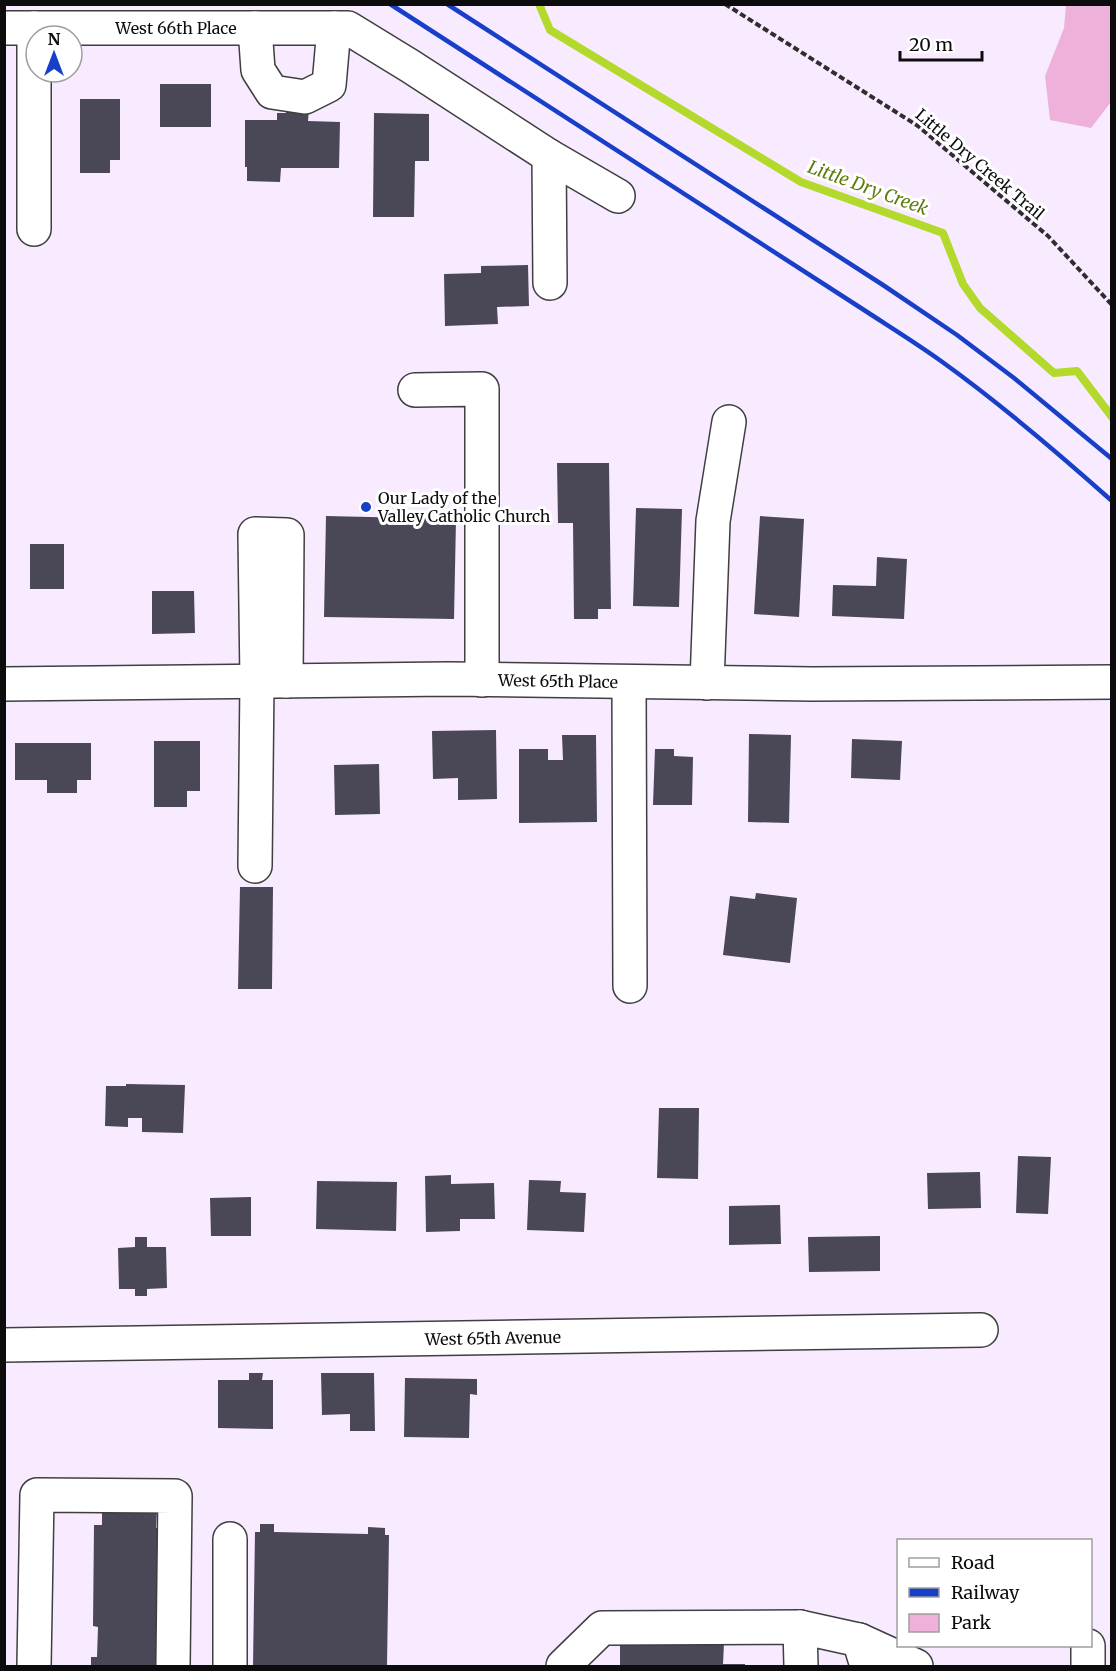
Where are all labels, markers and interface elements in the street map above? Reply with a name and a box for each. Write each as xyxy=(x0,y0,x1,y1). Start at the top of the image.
street label: West 66th Place xyxy=(114,18,237,38)
north arrow xyxy=(24,24,84,84)
scale bar xyxy=(900,24,982,62)
text: N xyxy=(48,29,61,49)
text: 20 m xyxy=(909,33,953,56)
street label: Little Dry Creek Trail xyxy=(912,104,1048,224)
water label: Little Dry Creek xyxy=(805,155,932,220)
place label: Our Lady of the Valley Catholic Church xyxy=(377,488,551,526)
marker: Our Lady of the Valley Catholic Church xyxy=(359,500,373,514)
street label: West 65th Place xyxy=(497,670,618,692)
street label: West 65th Avenue xyxy=(424,1327,561,1349)
legend xyxy=(897,1539,1092,1647)
text: Road xyxy=(951,1551,995,1574)
text: Railway xyxy=(951,1581,1020,1604)
text: Park xyxy=(951,1611,992,1634)

